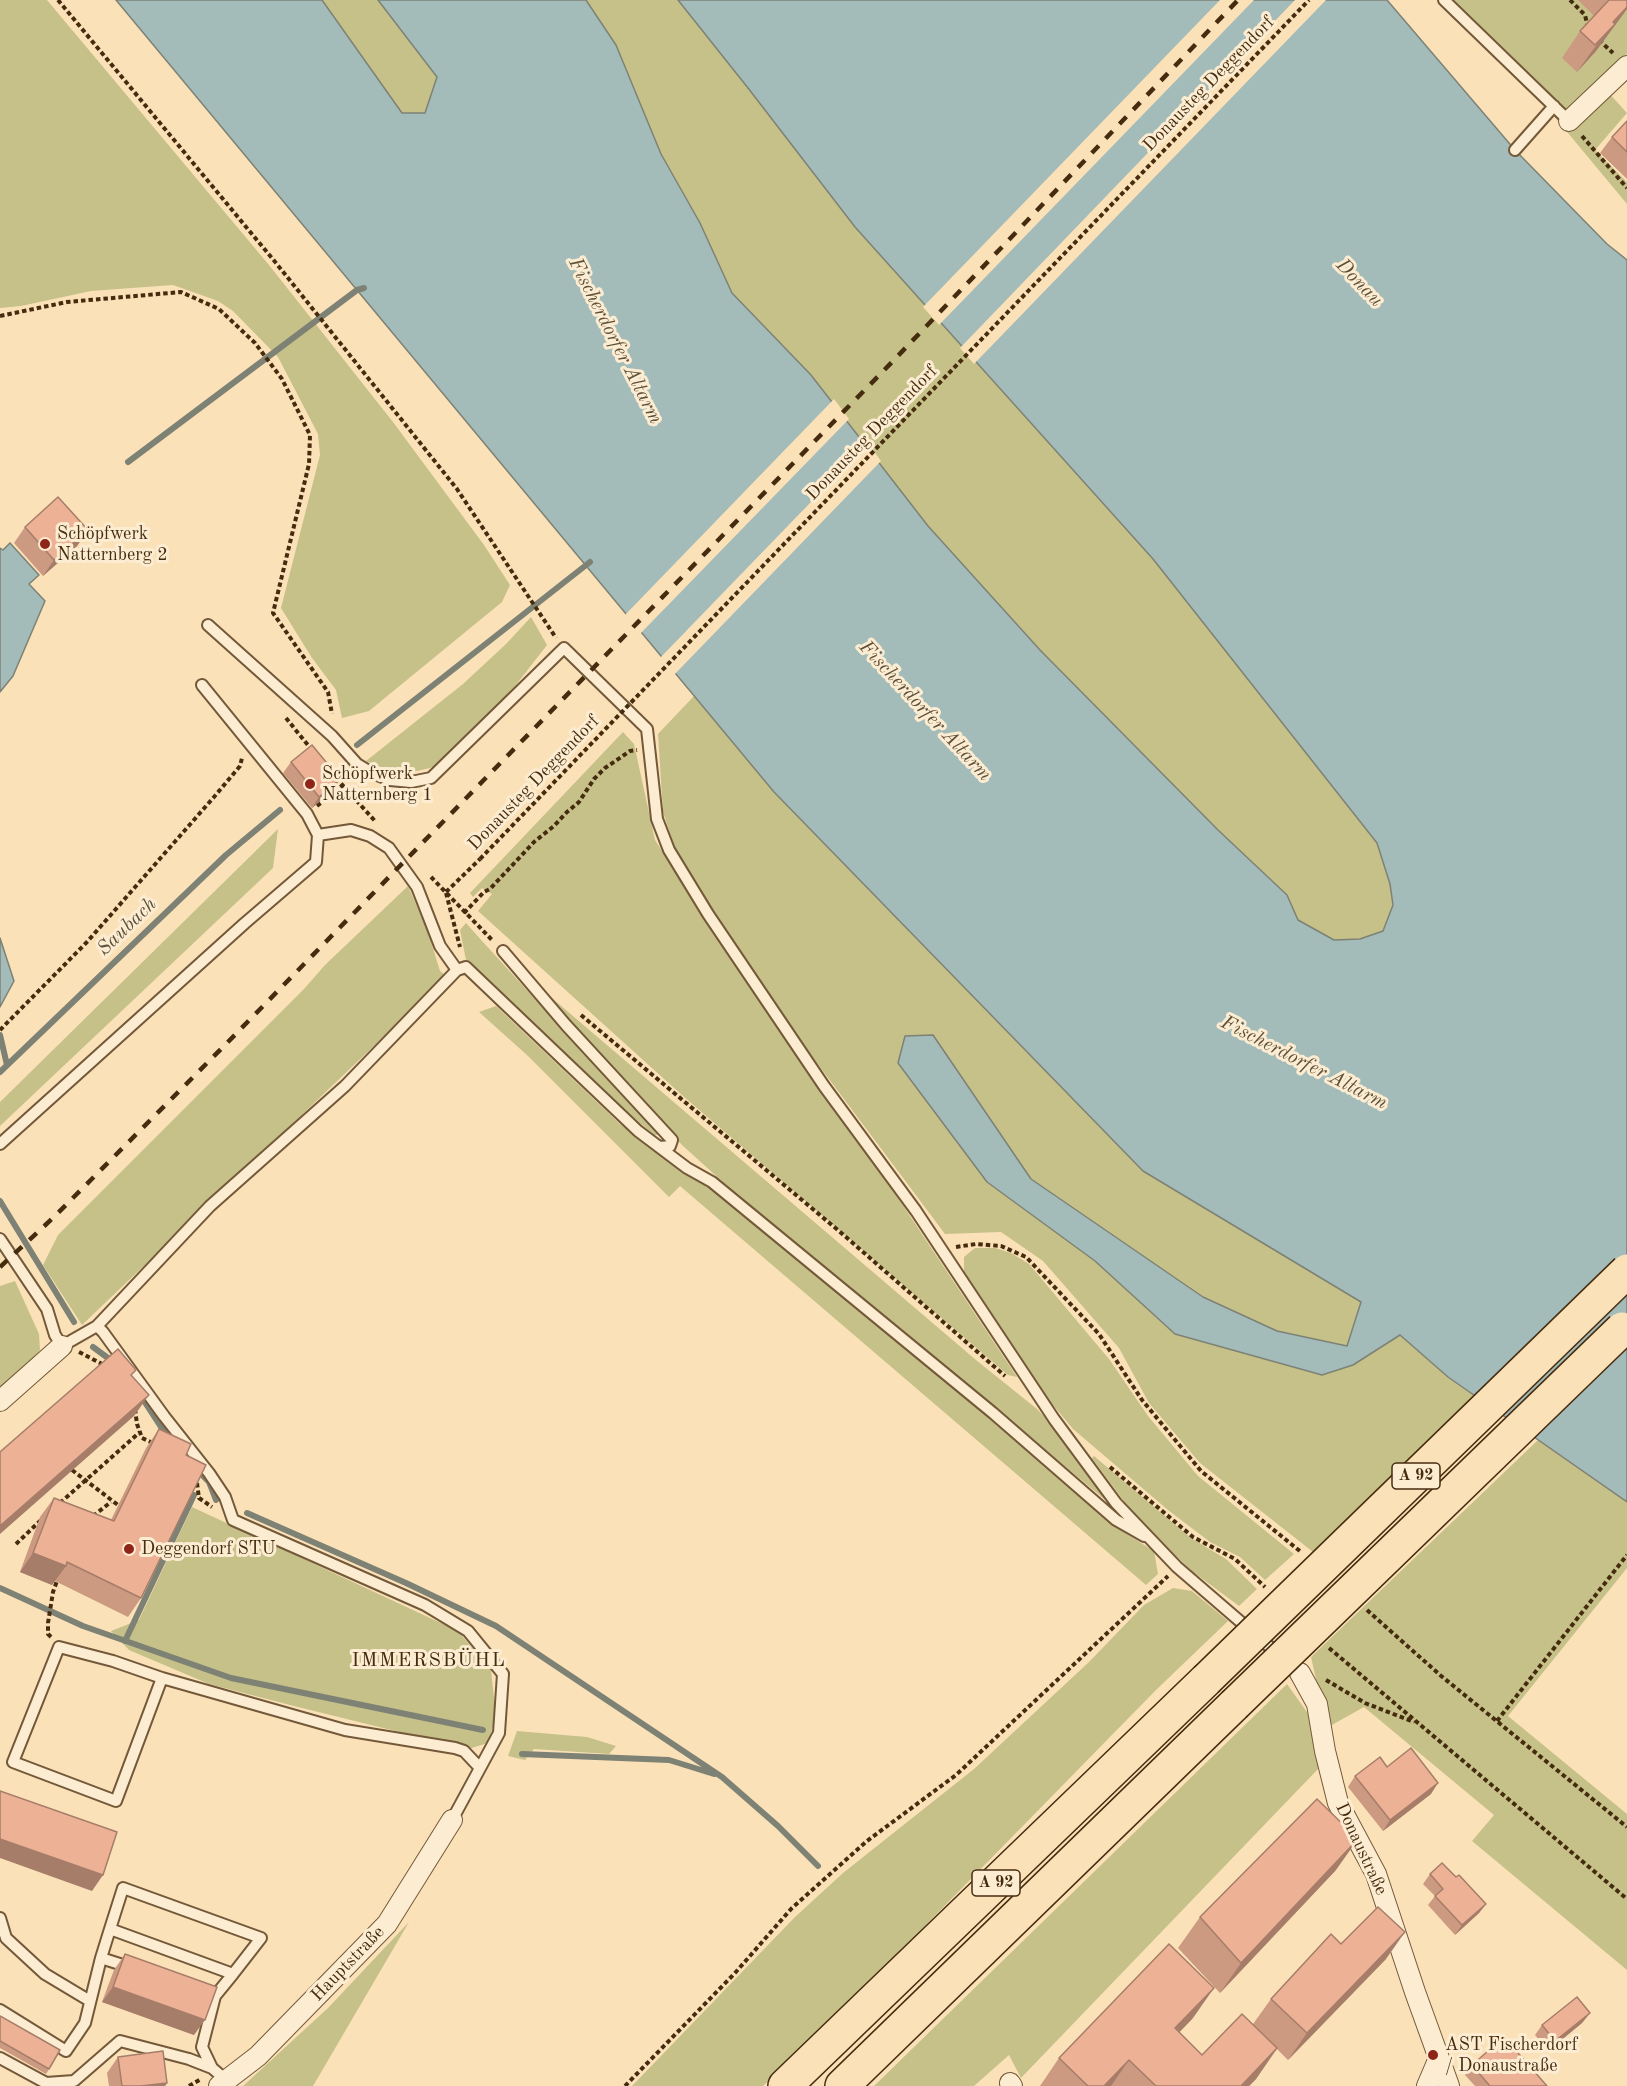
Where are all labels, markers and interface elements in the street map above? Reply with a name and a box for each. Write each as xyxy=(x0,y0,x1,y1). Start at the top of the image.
street label: Donausteg Deggendorf xyxy=(1139,12,1279,156)
water label: Fischerdorfer Altarm xyxy=(563,254,667,428)
water label: Donau xyxy=(1330,254,1388,312)
street label: Donausteg Deggendorf xyxy=(802,361,942,505)
place label: Schöpfwerk Natternberg 2 xyxy=(57,523,168,566)
marker: Schöpfwerk Natternberg 2 xyxy=(38,537,52,551)
water label: Fischerdorfer Altarm xyxy=(854,636,996,786)
street label: Donausteg Deggendorf xyxy=(464,711,604,855)
place label: Schöpfwerk Natternberg 1 xyxy=(322,763,433,806)
marker: Schöpfwerk Natternberg 1 xyxy=(303,777,317,791)
water label: Saubach xyxy=(92,893,162,961)
water label: Fischerdorfer Altarm xyxy=(1217,1011,1391,1115)
road number: A 92 xyxy=(1392,1463,1440,1489)
place label: Deggendorf STU xyxy=(141,1538,275,1560)
marker: Deggendorf STU xyxy=(122,1542,136,1556)
district label: IMMERSBÜHL xyxy=(351,1649,507,1673)
street label: Donaustraße xyxy=(1330,1799,1392,1899)
road number: A 92 xyxy=(972,1870,1020,1896)
street label: Hauptstraße xyxy=(307,1922,389,2006)
place label: AST Fischerdorf / Donaustraße xyxy=(1445,2034,1578,2076)
marker: AST Fischerdorf / Donaustraße xyxy=(1426,2048,1440,2062)

